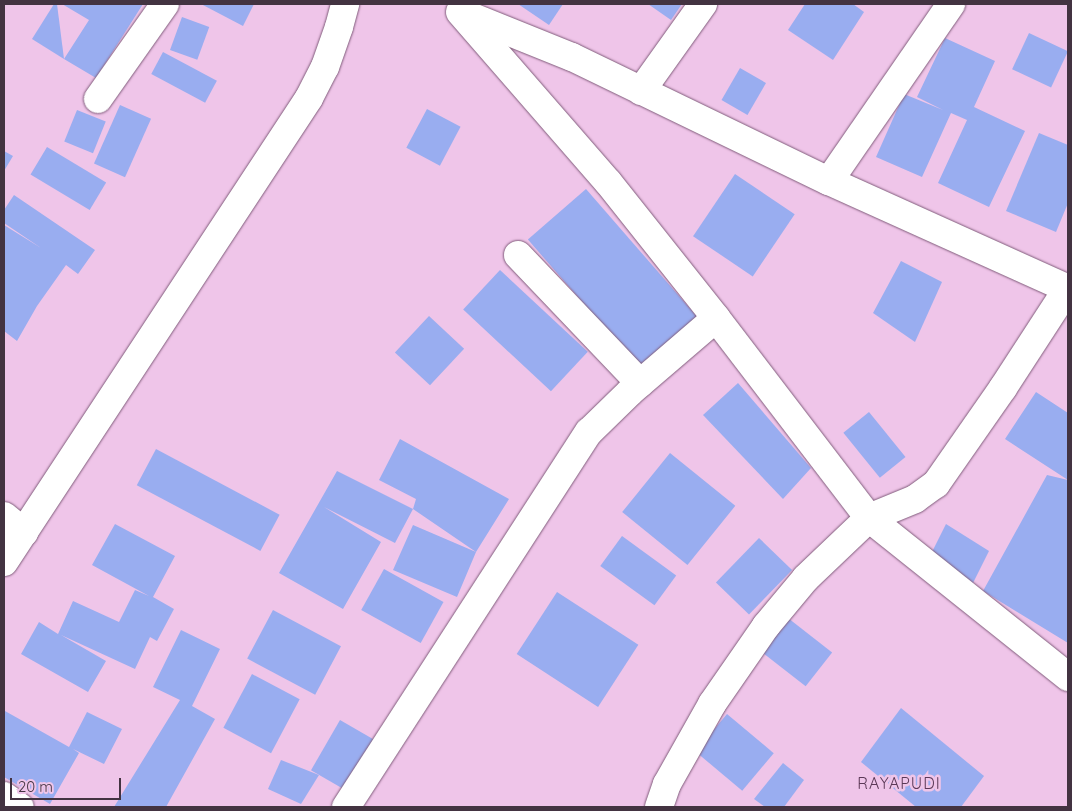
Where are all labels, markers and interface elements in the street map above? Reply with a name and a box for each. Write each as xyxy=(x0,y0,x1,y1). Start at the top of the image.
scale bar xyxy=(12,768,124,800)
district label: RAYAPUDI xyxy=(856,773,942,793)
text: 20 m xyxy=(18,777,53,796)

